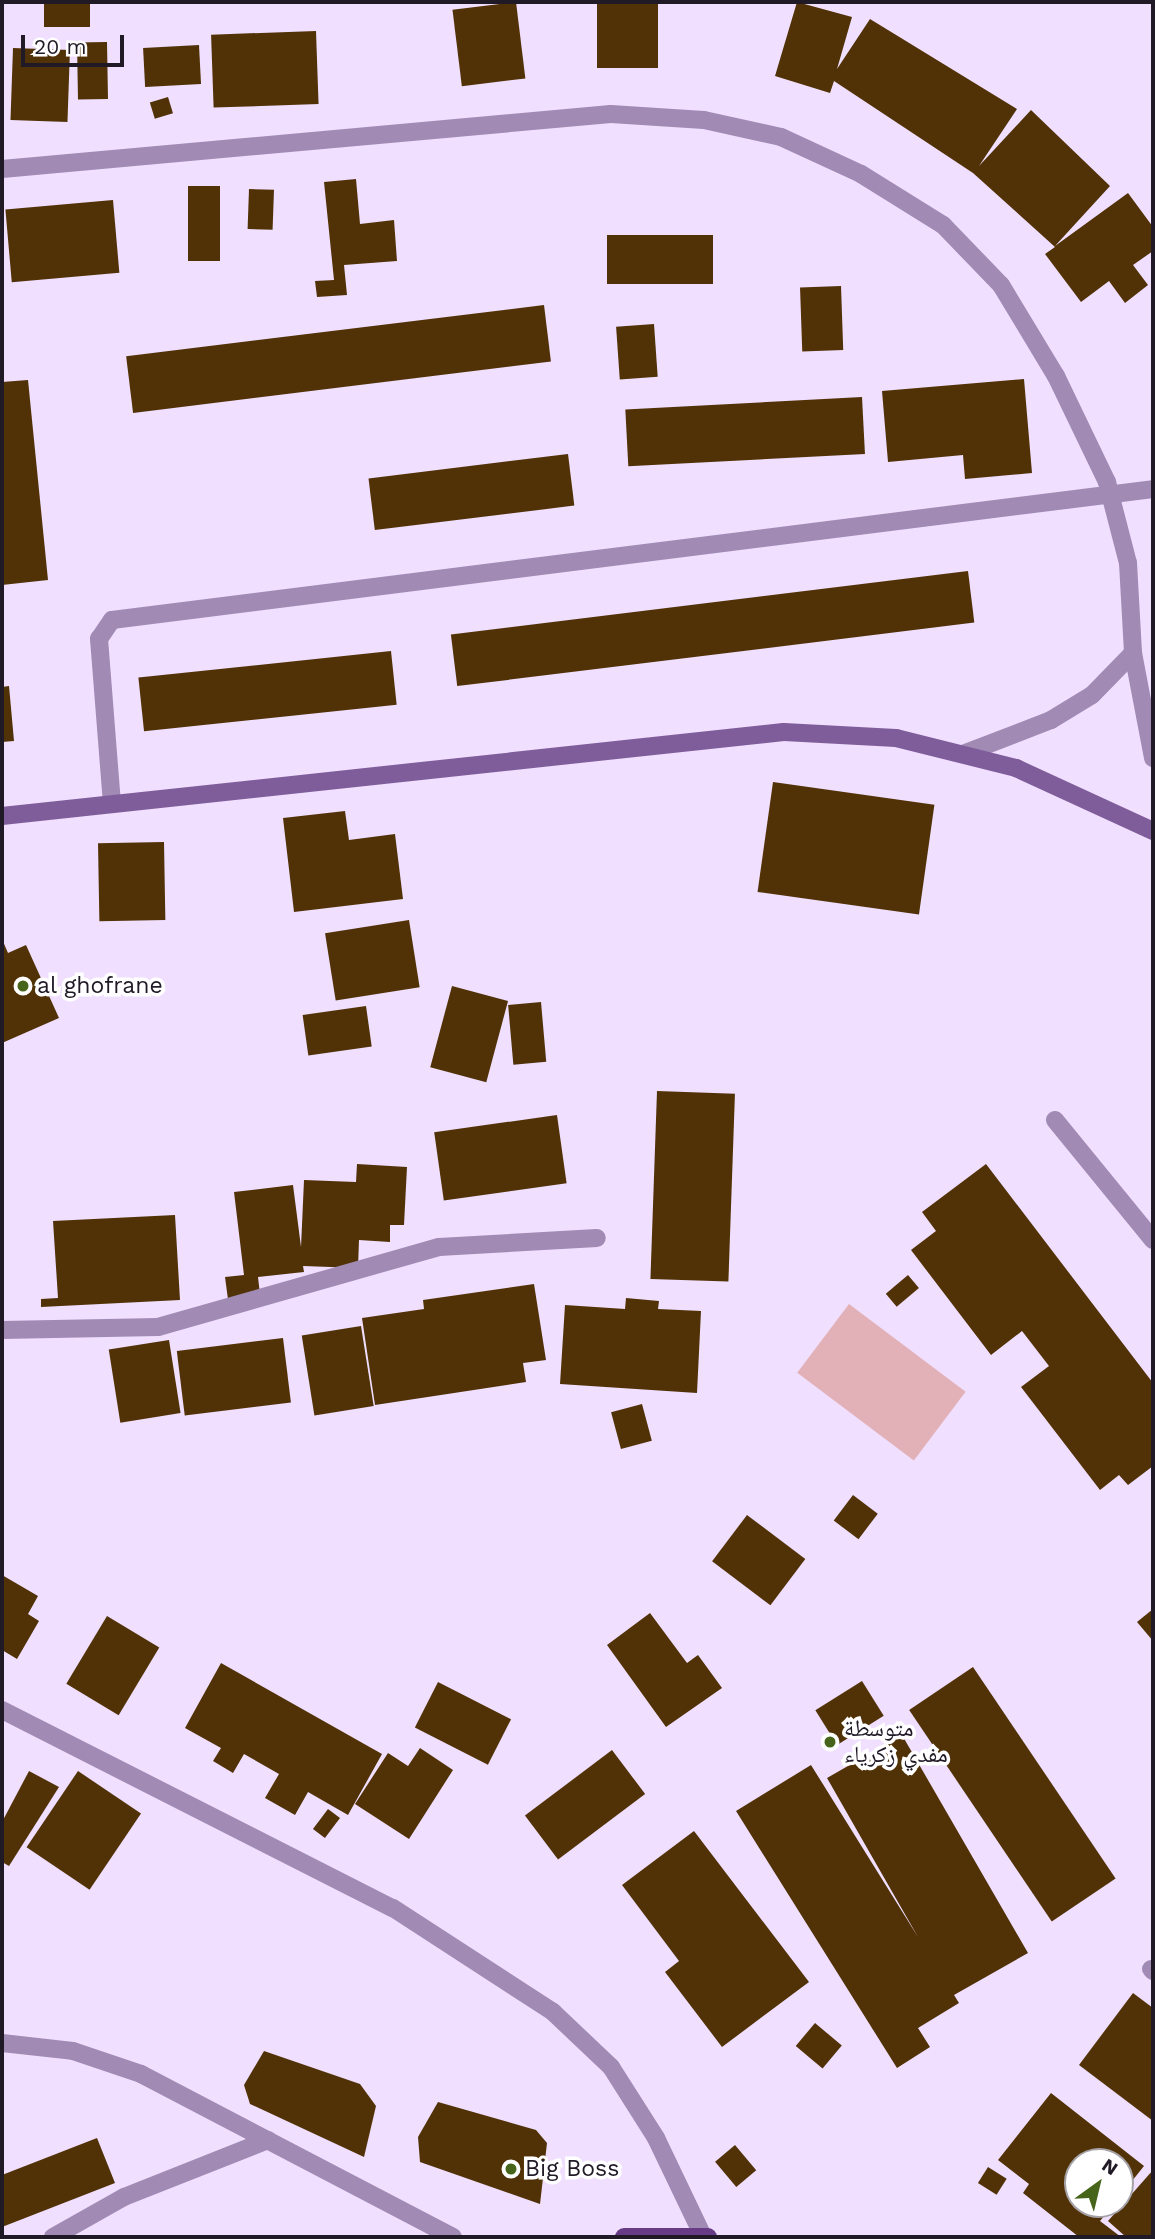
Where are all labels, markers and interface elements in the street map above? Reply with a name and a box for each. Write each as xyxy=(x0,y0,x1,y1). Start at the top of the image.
scale bar xyxy=(24,21,128,65)
text: 20 m xyxy=(34,34,86,59)
place label: al ghofrane xyxy=(37,972,164,1000)
marker: al ghofrane xyxy=(15,978,31,994)
place label: متوسطة مفدي زكرياء xyxy=(844,1715,948,1769)
marker: متوسطة مفدي زكرياء xyxy=(822,1734,838,1750)
north arrow xyxy=(1064,2148,1134,2218)
text: N xyxy=(1098,2153,1122,2180)
place label: Big Boss xyxy=(525,2155,619,2183)
marker: Big Boss xyxy=(503,2161,519,2177)

